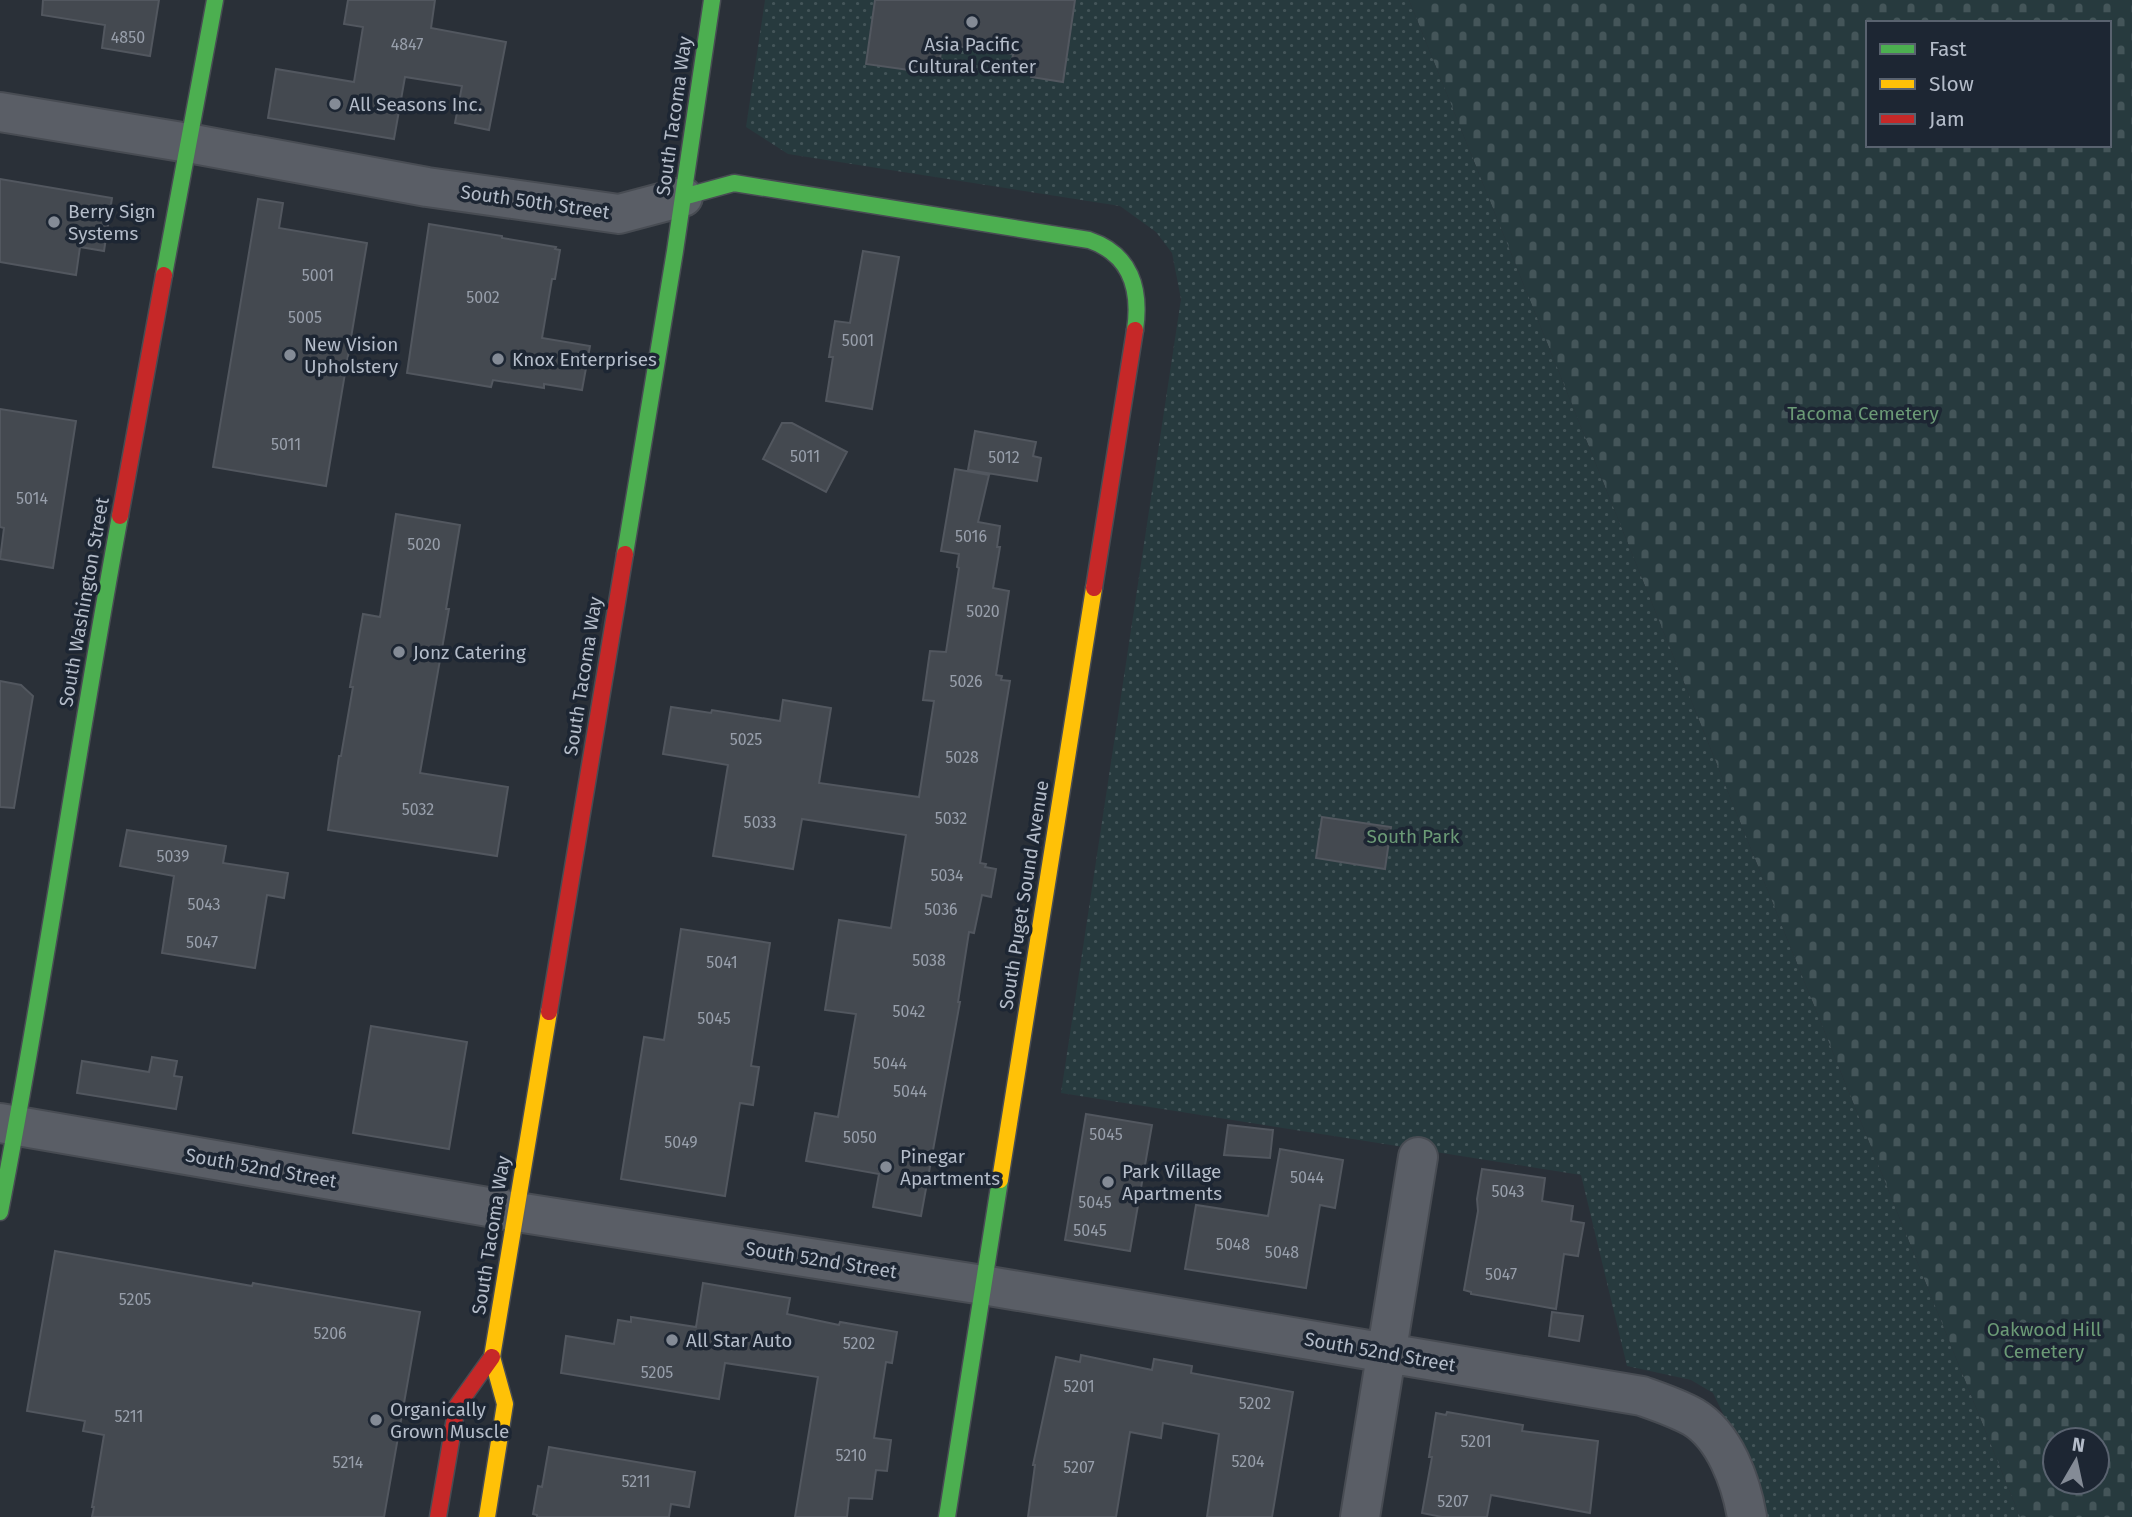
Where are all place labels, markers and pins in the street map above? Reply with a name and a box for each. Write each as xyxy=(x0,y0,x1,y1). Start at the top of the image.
marker: Asia Pacific Cultural Center xyxy=(964,14,980,30)
place label: Asia Pacific Cultural Center xyxy=(908,33,1037,78)
place label: All Seasons Inc. xyxy=(349,93,482,116)
marker: All Seasons Inc. xyxy=(327,96,343,112)
place label: Berry Sign Systems xyxy=(68,200,156,245)
marker: Berry Sign Systems xyxy=(46,214,62,230)
place label: New Vision Upholstery xyxy=(304,333,399,378)
marker: New Vision Upholstery xyxy=(282,347,298,363)
place label: Knox Enterprises xyxy=(512,348,657,371)
marker: Knox Enterprises xyxy=(490,351,506,367)
place label: Jonz Catering xyxy=(413,641,526,664)
marker: Jonz Catering xyxy=(391,644,407,660)
place label: Pinegar Apartments xyxy=(900,1145,1000,1190)
marker: Pinegar Apartments xyxy=(878,1159,894,1175)
place label: Park Village Apartments xyxy=(1122,1160,1222,1205)
marker: Park Village Apartments xyxy=(1100,1174,1116,1190)
place label: All Star Auto xyxy=(686,1329,792,1352)
marker: All Star Auto xyxy=(664,1332,680,1348)
place label: Organically Grown Muscle xyxy=(390,1398,509,1443)
marker: Organically Grown Muscle xyxy=(368,1412,384,1428)

